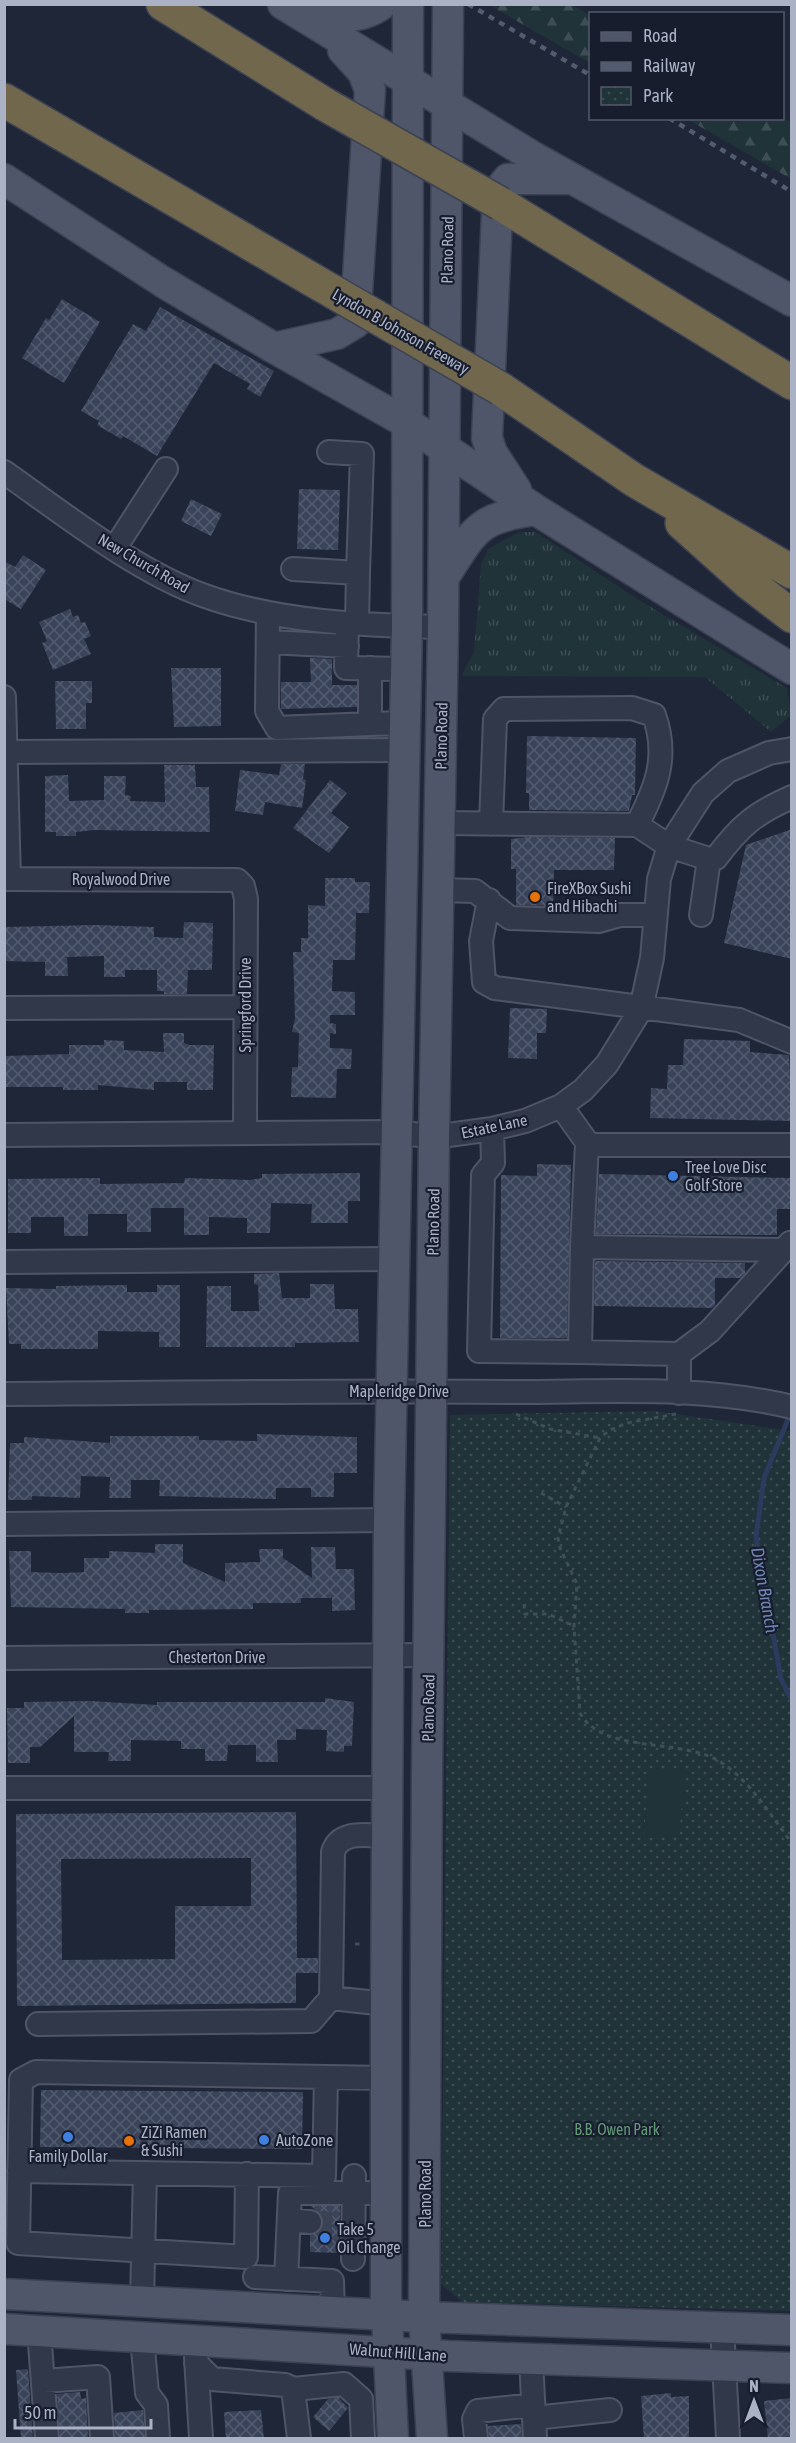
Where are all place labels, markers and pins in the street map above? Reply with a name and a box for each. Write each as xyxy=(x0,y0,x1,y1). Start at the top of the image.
place label: FireXBox Sushi and Hibachi xyxy=(547,879,631,915)
marker: FireXBox Sushi and Hibachi xyxy=(528,890,542,904)
place label: Tree Love Disc Golf Store xyxy=(685,1158,766,1194)
marker: Tree Love Disc Golf Store xyxy=(666,1169,680,1183)
place label: ZiZi Ramen & Sushi xyxy=(141,2123,207,2159)
marker: Family Dollar xyxy=(61,2130,75,2144)
place label: AutoZone xyxy=(276,2131,333,2149)
marker: AutoZone xyxy=(257,2133,271,2147)
marker: ZiZi Ramen & Sushi xyxy=(122,2134,136,2148)
place label: Family Dollar xyxy=(29,2147,108,2166)
place label: Take 5 Oil Change xyxy=(337,2220,400,2257)
marker: Take 5 Oil Change xyxy=(318,2231,332,2245)

